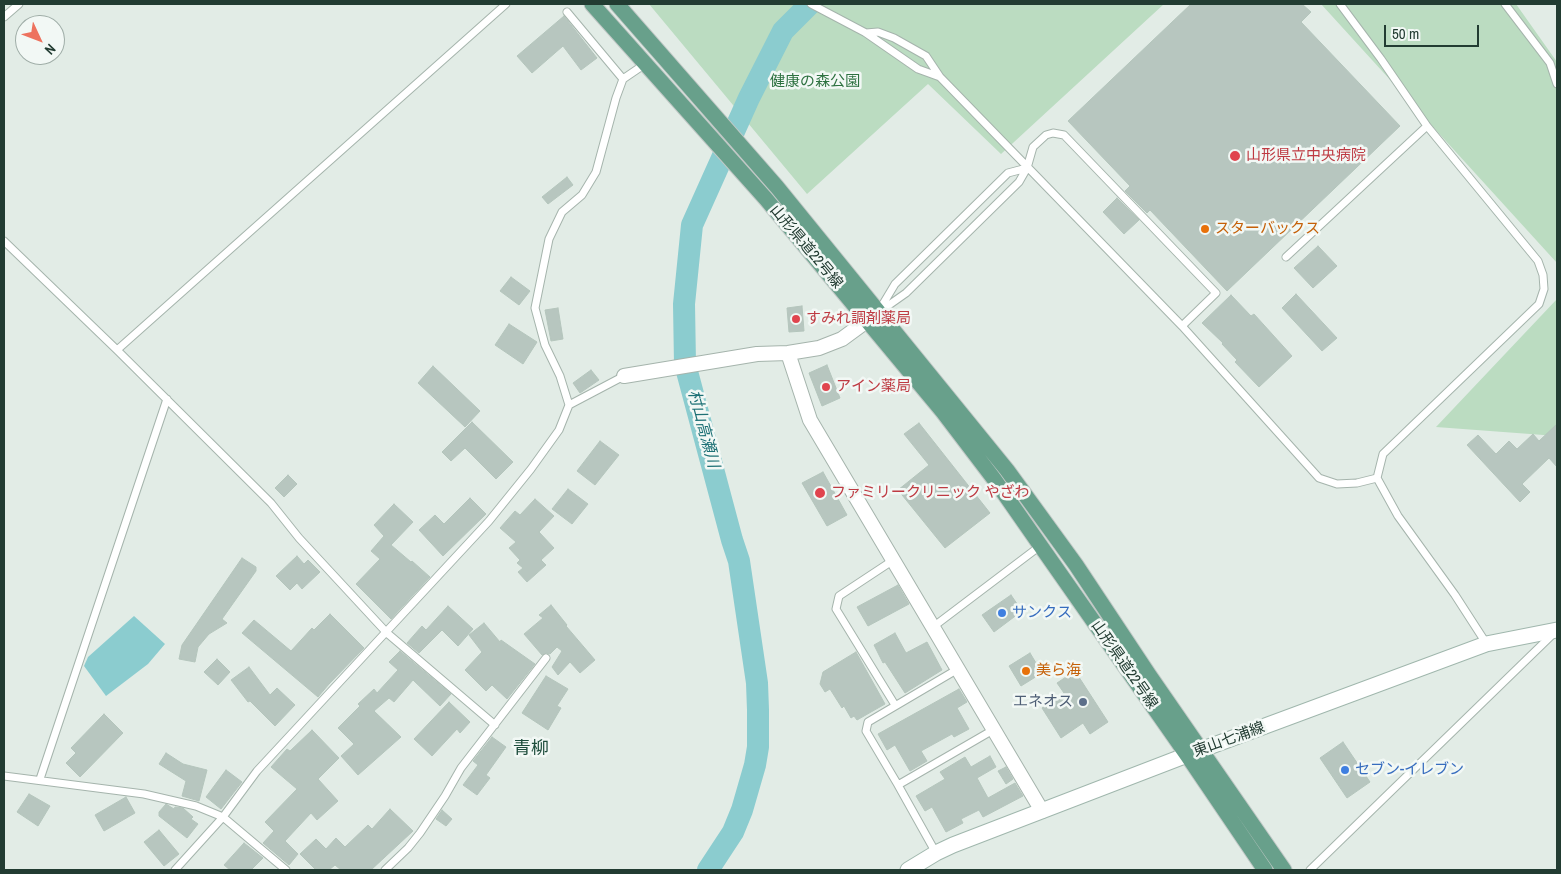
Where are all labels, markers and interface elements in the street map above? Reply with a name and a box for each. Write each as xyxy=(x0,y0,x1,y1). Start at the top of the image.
north arrow xyxy=(15,15,65,65)
scale bar xyxy=(1386,15,1481,47)
text: 50 m xyxy=(1392,23,1419,44)
text: N xyxy=(41,40,60,59)
park label: 健康の森公園 xyxy=(770,73,860,91)
place label: 山形県立中央病院 xyxy=(1246,147,1366,165)
marker: 山形県立中央病院 xyxy=(1228,149,1242,163)
street label: 山形県道22号線 xyxy=(766,202,846,292)
place label: スターバックス xyxy=(1215,220,1320,238)
marker: スターバックス xyxy=(1199,223,1211,235)
place label: すみれ調剤薬局 xyxy=(806,310,911,328)
marker: すみれ調剤薬局 xyxy=(790,313,802,325)
place label: アイン薬局 xyxy=(836,378,911,396)
marker: アイン薬局 xyxy=(820,381,832,393)
water label: 村山高瀬川 xyxy=(683,388,723,470)
place label: ファミリークリニック やざわ xyxy=(831,484,1029,502)
marker: ファミリークリニック やざわ xyxy=(813,486,827,500)
place label: サンクス xyxy=(1012,604,1072,622)
marker: サンクス xyxy=(996,607,1008,619)
street label: 山形県道22号線 xyxy=(1087,617,1161,713)
place label: 美ら海 xyxy=(1036,662,1081,680)
marker: 美ら海 xyxy=(1020,665,1032,677)
place label: エネオス xyxy=(1013,693,1073,711)
marker: エネオス xyxy=(1077,696,1089,708)
street label: 東山七浦線 xyxy=(1191,719,1267,761)
district label: 青柳 xyxy=(513,738,549,760)
place label: セブン-イレブン xyxy=(1355,761,1464,779)
marker: セブン-イレブン xyxy=(1339,764,1351,776)

